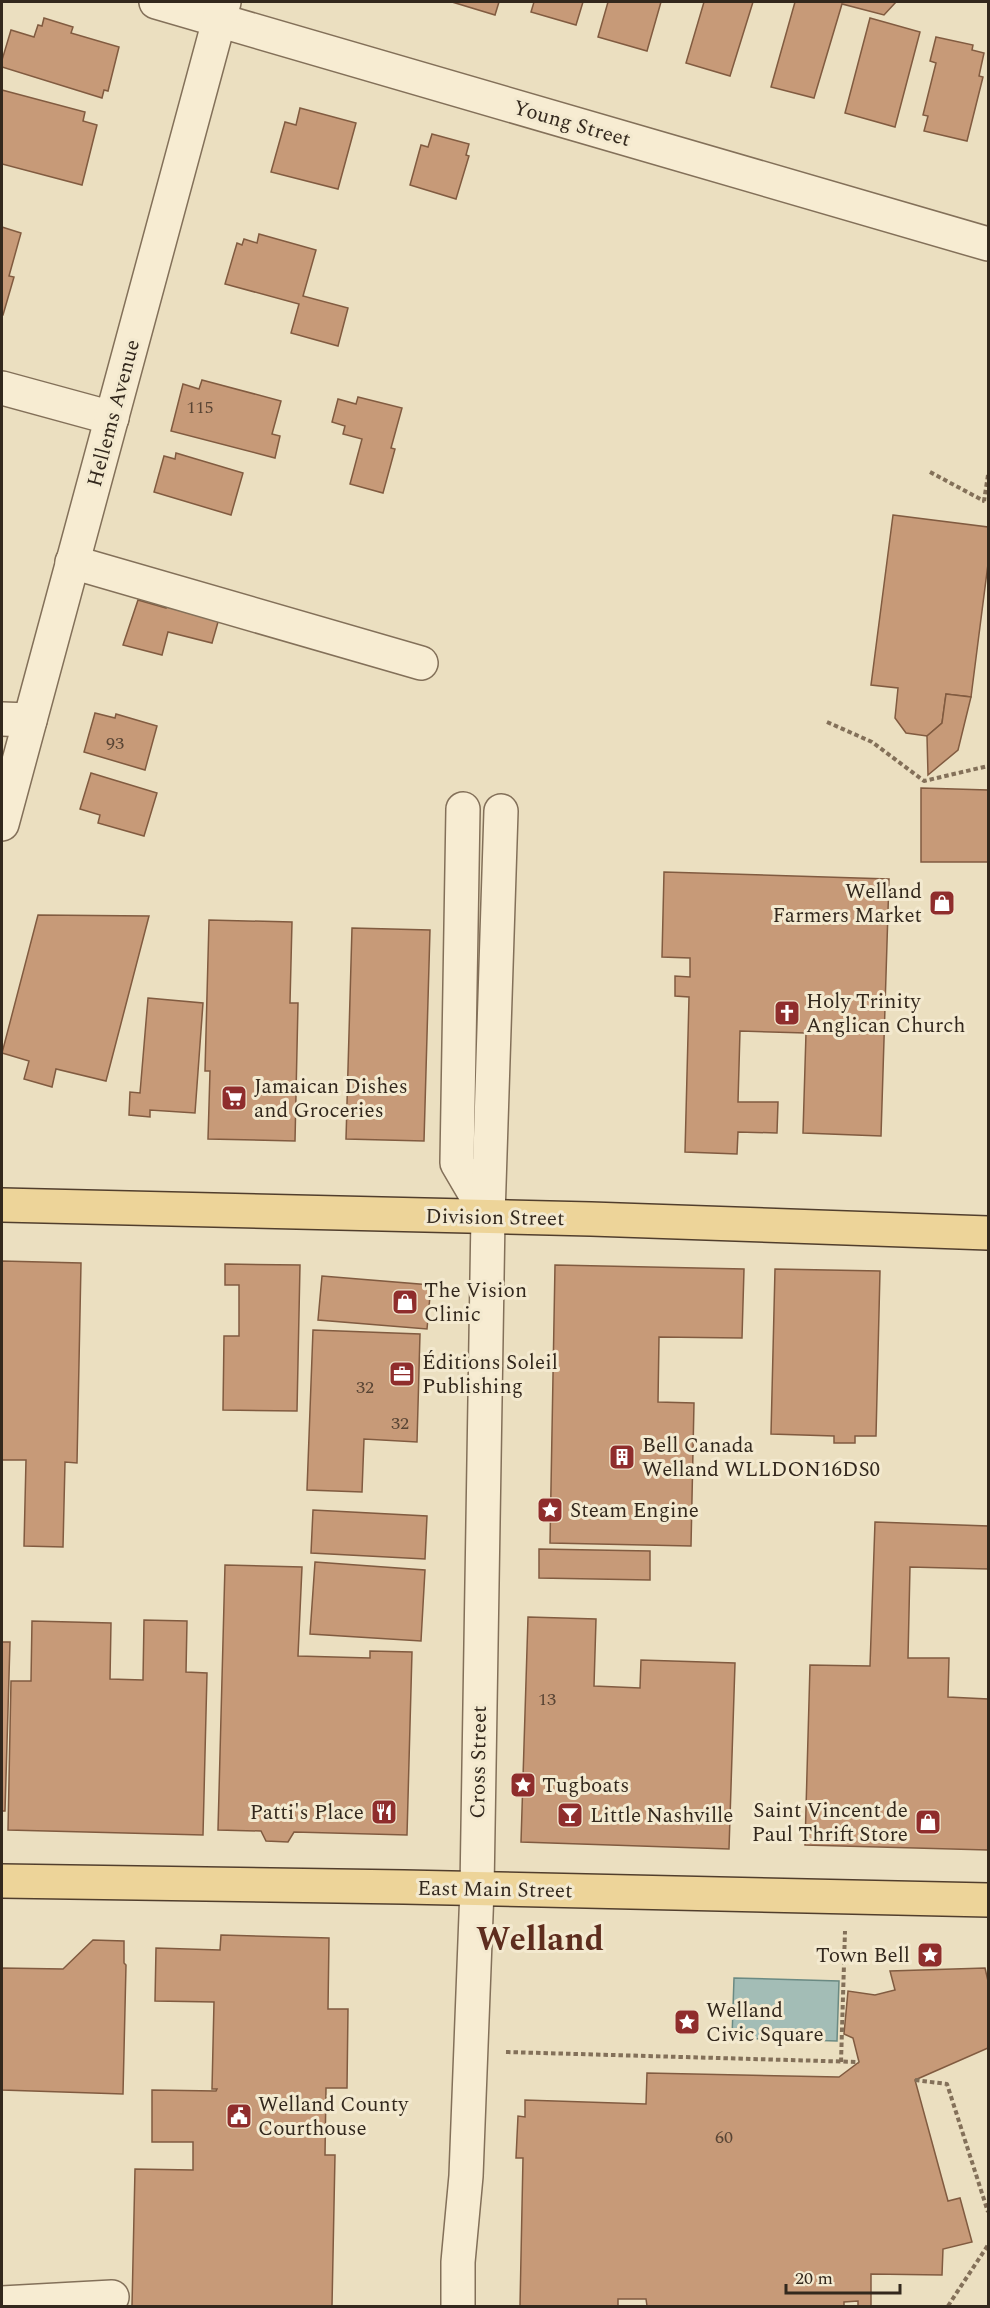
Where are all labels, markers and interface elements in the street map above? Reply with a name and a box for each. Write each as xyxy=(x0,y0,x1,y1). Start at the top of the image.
street label: Young Street xyxy=(509,92,634,156)
street label: Hellems Avenue xyxy=(79,336,149,491)
house number: 115 xyxy=(187,394,214,421)
house number: 93 xyxy=(106,730,124,757)
place label: Welland Farmers Market xyxy=(772,876,922,932)
shop icon: Welland Farmers Market xyxy=(927,888,957,918)
place label: Holy Trinity Anglican Church xyxy=(806,986,966,1042)
church icon: Holy Trinity Anglican Church xyxy=(772,998,802,1028)
place label: Jamaican Dishes and Groceries xyxy=(254,1071,408,1127)
supermarket icon: Jamaican Dishes and Groceries xyxy=(219,1083,249,1113)
street label: Division Street xyxy=(425,1201,565,1235)
place label: The Vision Clinic xyxy=(424,1275,527,1331)
shop icon: The Vision Clinic xyxy=(390,1287,420,1317)
place label: Éditions Soleil Publishing xyxy=(422,1347,558,1403)
office icon: Éditions Soleil Publishing xyxy=(387,1359,417,1389)
house number: 32 xyxy=(356,1374,374,1401)
house number: 32 xyxy=(391,1410,409,1437)
place label: Bell Canada Welland WLLDON16DS0 xyxy=(642,1430,880,1486)
building icon: Bell Canada Welland WLLDON16DS0 xyxy=(607,1442,637,1472)
place icon: Steam Engine xyxy=(535,1495,565,1525)
place label: Steam Engine xyxy=(570,1495,699,1527)
house number: 13 xyxy=(538,1686,556,1713)
street label: Cross Street xyxy=(462,1705,496,1819)
place icon: Tugboats xyxy=(508,1770,538,1800)
place label: Tugboats xyxy=(542,1770,629,1802)
place label: Saint Vincent de Paul Thrift Store xyxy=(752,1795,908,1851)
place label: Patti's Place xyxy=(250,1797,364,1829)
restaurant icon: Patti's Place xyxy=(369,1797,399,1827)
bar icon: Little Nashville xyxy=(555,1800,585,1830)
place label: Little Nashville xyxy=(590,1800,733,1832)
shop icon: Saint Vincent de Paul Thrift Store xyxy=(913,1807,943,1837)
street label: East Main Street xyxy=(417,1873,573,1907)
district label: Welland xyxy=(476,1915,604,1965)
place label: Town Bell xyxy=(816,1940,910,1972)
place icon: Town Bell xyxy=(915,1940,945,1970)
place label: Welland Civic Square xyxy=(706,1995,824,2051)
place icon: Welland Civic Square xyxy=(672,2007,702,2037)
place label: Welland County Courthouse xyxy=(258,2089,409,2145)
public building icon: Welland County Courthouse xyxy=(224,2101,254,2131)
house number: 60 xyxy=(715,2124,733,2151)
scale bar xyxy=(786,2257,900,2295)
text: 20 m xyxy=(795,2265,833,2292)

